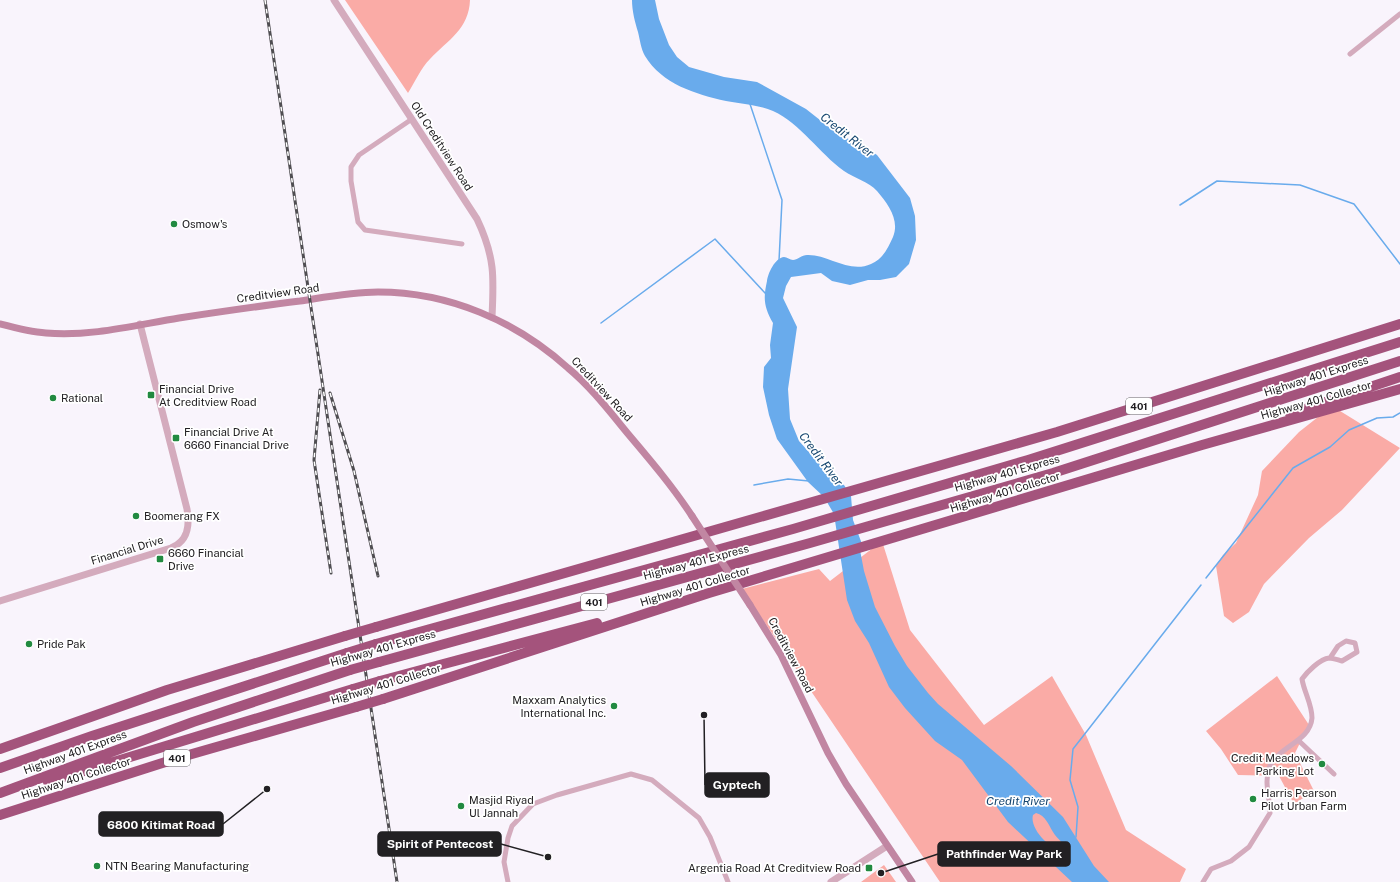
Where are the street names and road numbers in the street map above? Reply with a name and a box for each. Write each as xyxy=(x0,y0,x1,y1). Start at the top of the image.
street label: Old Creditview Road xyxy=(409,99,475,193)
street label: Creditview Road xyxy=(236,281,320,305)
street label: Highway 401 Express xyxy=(1262,353,1370,399)
street label: Creditview Road xyxy=(569,354,635,424)
street label: Highway 401 Collector xyxy=(1259,378,1373,422)
road number: 401 xyxy=(1126,398,1152,414)
street label: Highway 401 Express xyxy=(953,452,1061,494)
street label: Highway 401 Collector xyxy=(949,470,1061,514)
street label: Financial Drive xyxy=(89,533,165,567)
street label: Highway 401 Express xyxy=(642,542,751,582)
street label: Highway 401 Collector xyxy=(639,564,751,608)
road number: 401 xyxy=(581,594,607,610)
street label: Creditview Road xyxy=(766,615,816,695)
street label: Highway 401 Express xyxy=(329,627,437,669)
street label: Highway 401 Collector xyxy=(330,662,442,706)
street label: Highway 401 Express xyxy=(22,728,129,776)
road number: 401 xyxy=(164,750,190,766)
street label: Highway 401 Collector xyxy=(20,755,132,801)

